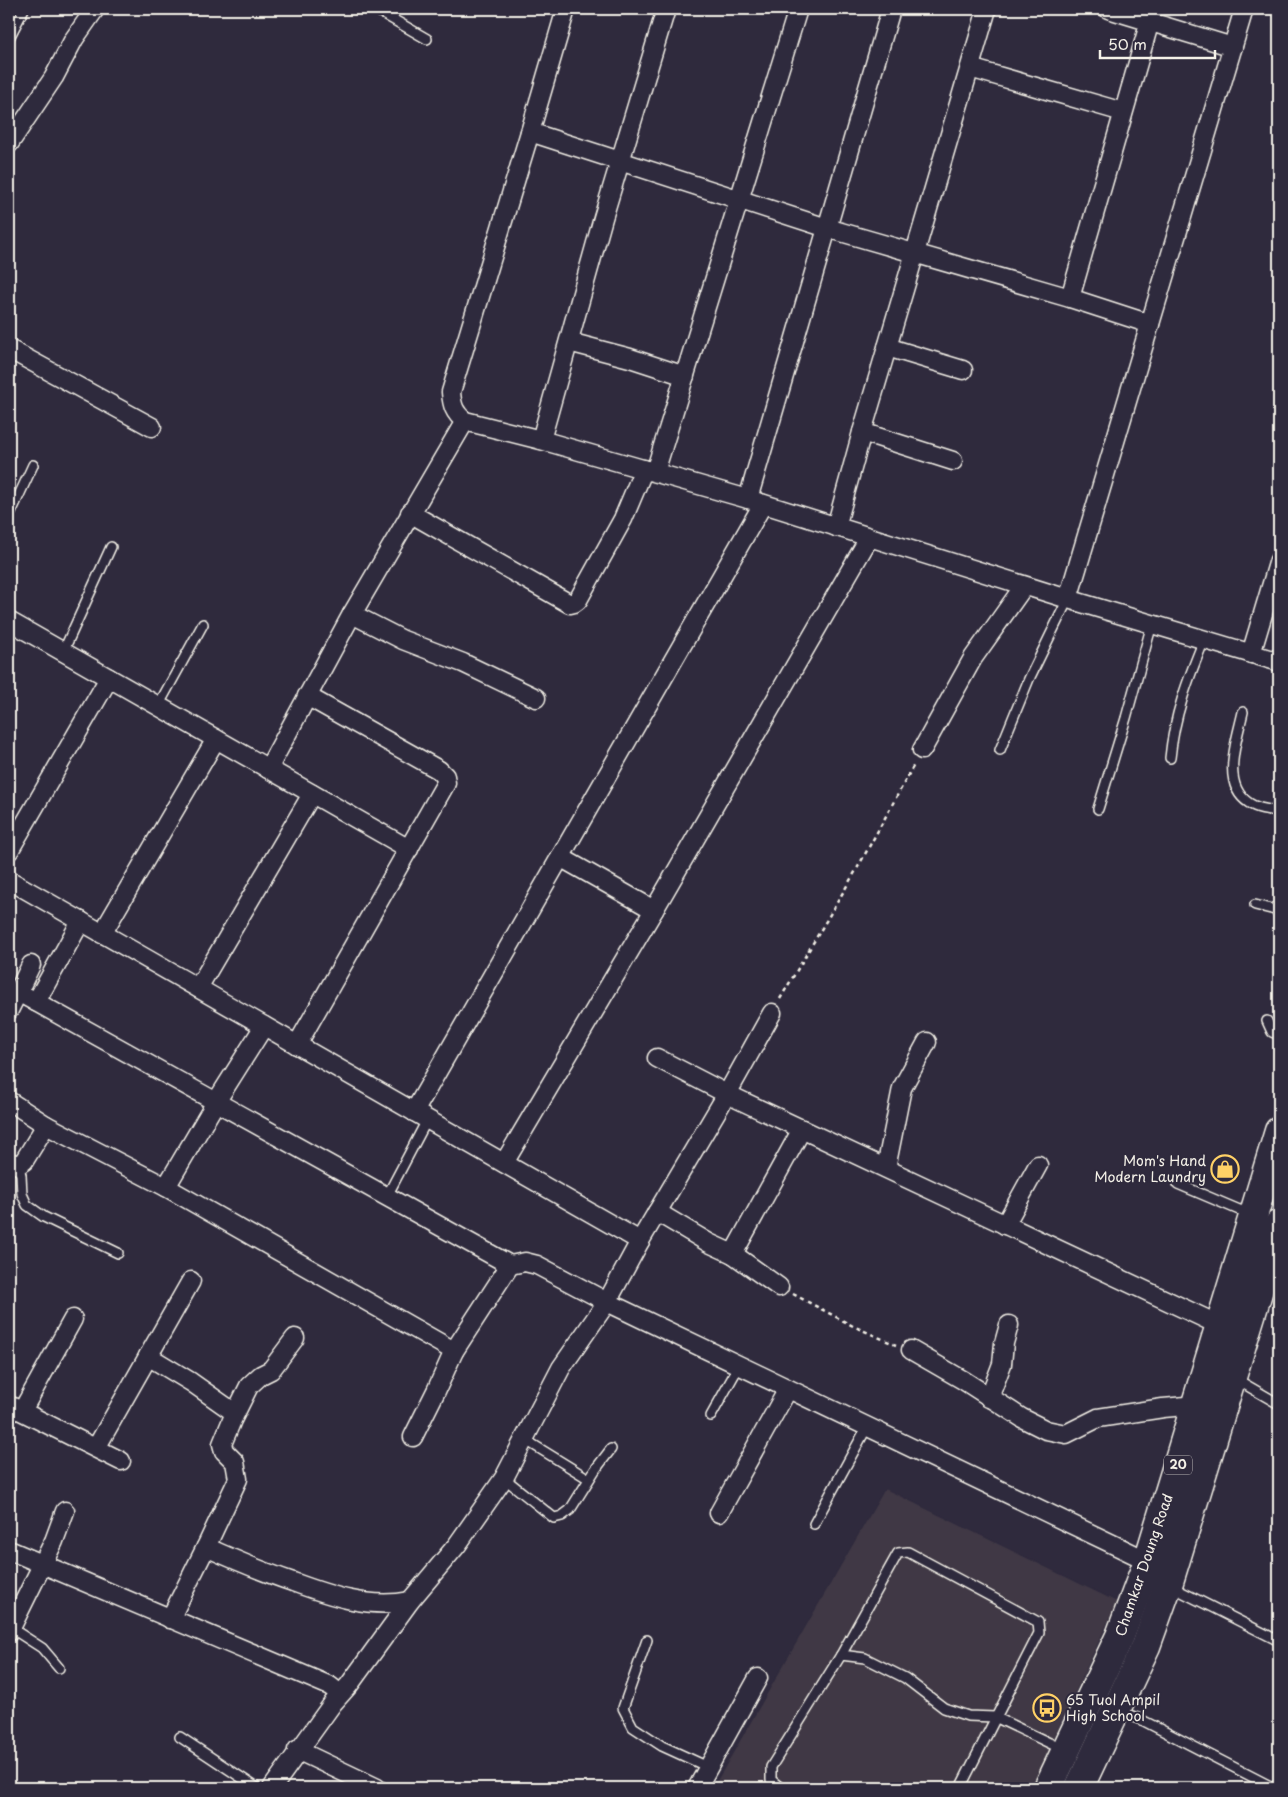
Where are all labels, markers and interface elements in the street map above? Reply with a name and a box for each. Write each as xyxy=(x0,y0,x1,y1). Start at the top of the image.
scale bar xyxy=(1100,28,1216,60)
text: 50 m xyxy=(1108,32,1147,55)
place label: Mom's Hand Modern Laundry xyxy=(1094,1150,1206,1187)
shop icon: Mom's Hand Modern Laundry xyxy=(1210,1154,1240,1184)
road number: 20 xyxy=(1164,1456,1192,1474)
street label: Chamkar Doung Road xyxy=(1109,1491,1178,1639)
place label: 65 Tuol Ampil High School xyxy=(1066,1689,1160,1726)
bus stop icon: 65 Tuol Ampil High School xyxy=(1032,1693,1062,1723)

